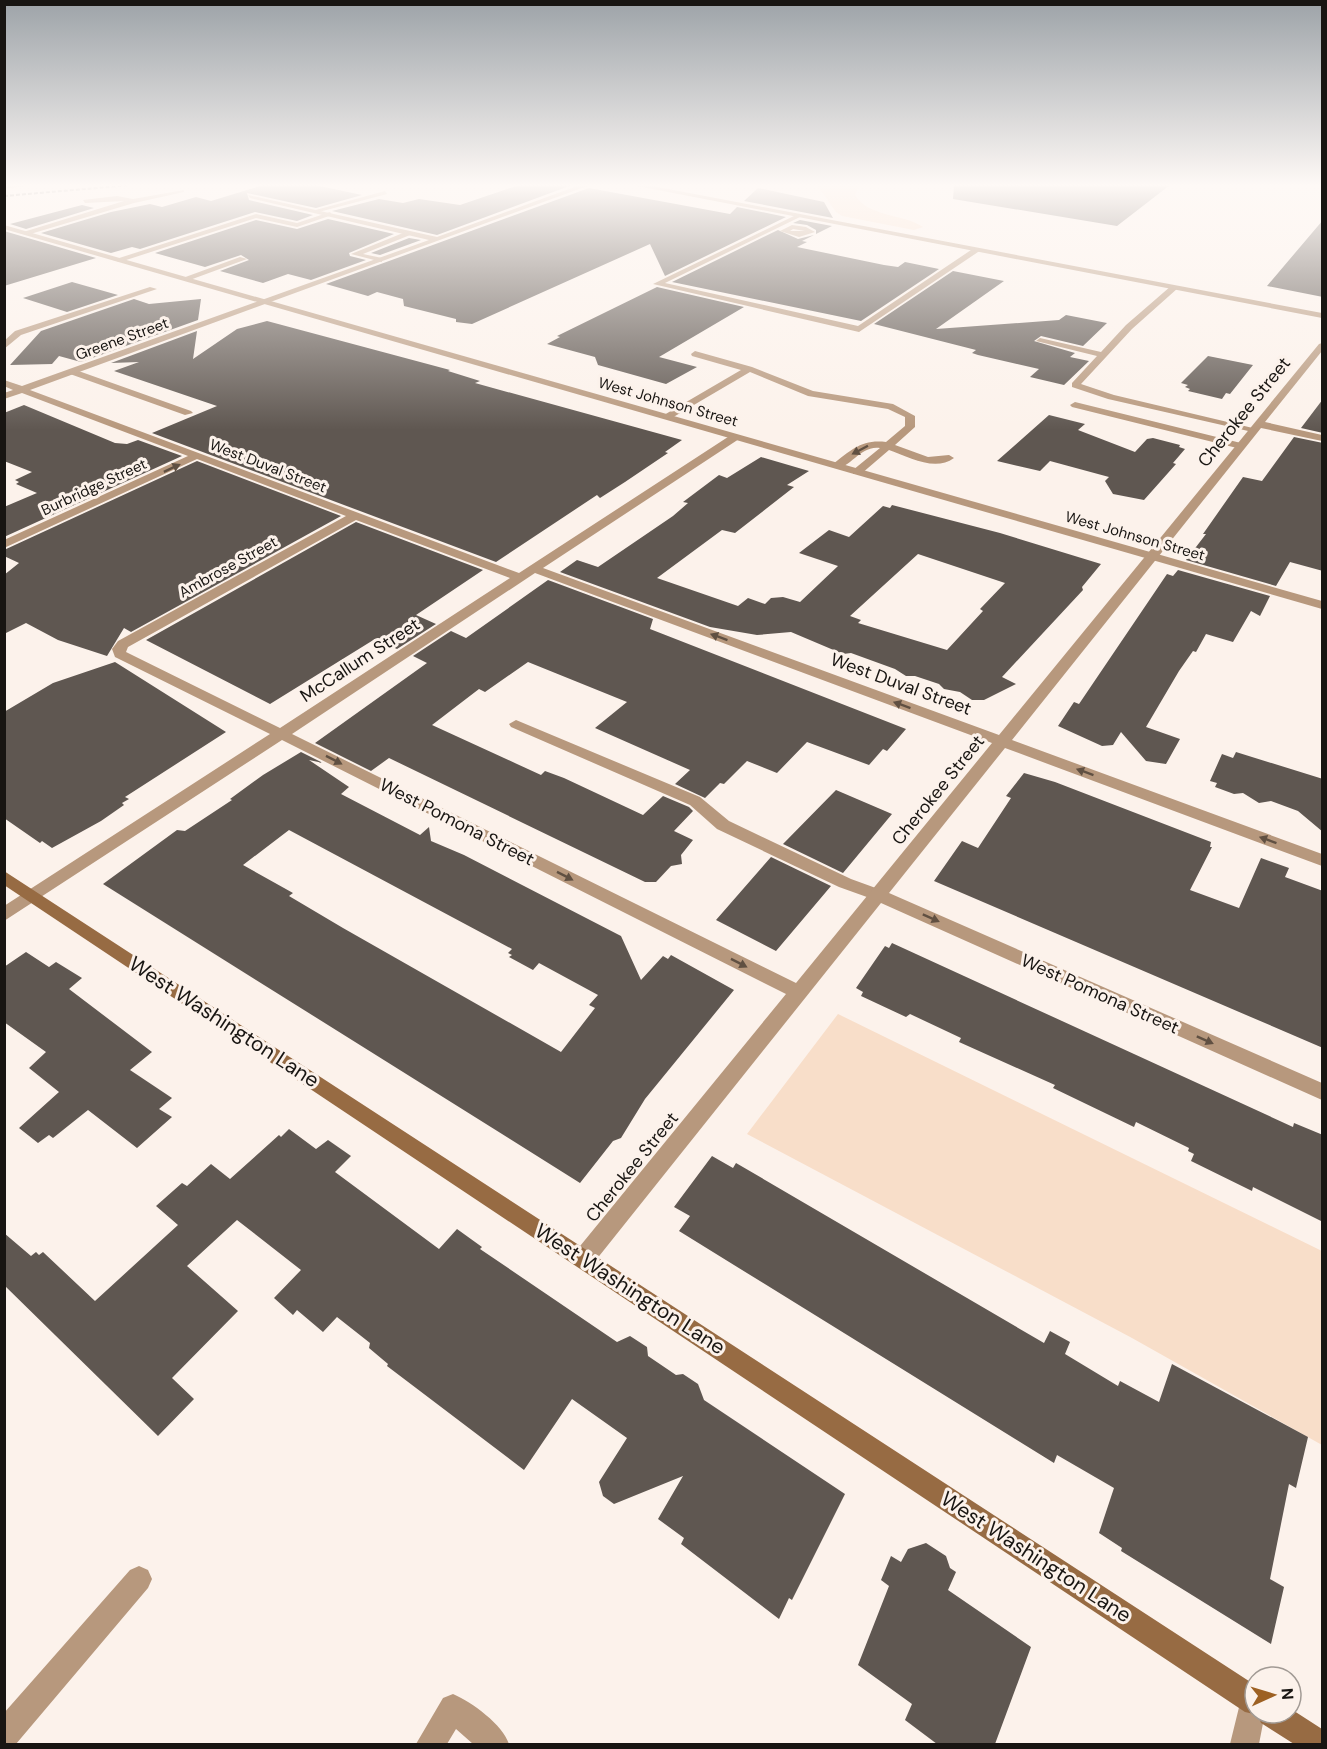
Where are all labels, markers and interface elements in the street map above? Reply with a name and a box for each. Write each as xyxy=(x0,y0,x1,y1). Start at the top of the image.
street label: Greene Street xyxy=(73,313,171,365)
street label: Cherokee Street xyxy=(1192,352,1296,472)
street label: West Johnson Street xyxy=(596,372,740,432)
street label: West Duval Street xyxy=(207,434,329,498)
one-way arrow xyxy=(851,445,868,455)
street label: Burbridge Street xyxy=(38,454,150,520)
one-way arrow xyxy=(163,462,181,472)
street label: West Johnson Street xyxy=(1063,506,1207,566)
street label: Ambrose Street xyxy=(175,532,281,602)
street label: McCallum Street xyxy=(295,612,425,708)
one-way arrow xyxy=(710,632,728,642)
street label: West Duval Street xyxy=(827,647,975,721)
one-way arrow xyxy=(893,700,911,709)
street label: Cherokee Street xyxy=(886,730,990,850)
one-way arrow xyxy=(325,755,343,765)
one-way arrow xyxy=(1075,767,1093,777)
street label: West Pomona Street xyxy=(376,773,538,871)
one-way arrow xyxy=(1258,834,1276,844)
one-way arrow xyxy=(556,870,574,880)
one-way arrow xyxy=(923,914,940,923)
street label: West Pomona Street xyxy=(1017,948,1183,1040)
street label: West Washington Lane xyxy=(123,950,325,1094)
one-way arrow xyxy=(731,958,748,967)
one-way arrow xyxy=(1197,1036,1214,1045)
street label: Cherokee Street xyxy=(580,1107,684,1227)
street label: West Washington Lane xyxy=(529,1217,731,1361)
street label: West Washington Lane xyxy=(935,1485,1137,1629)
north arrow xyxy=(1243,1665,1303,1725)
text: N xyxy=(1277,1687,1298,1701)

